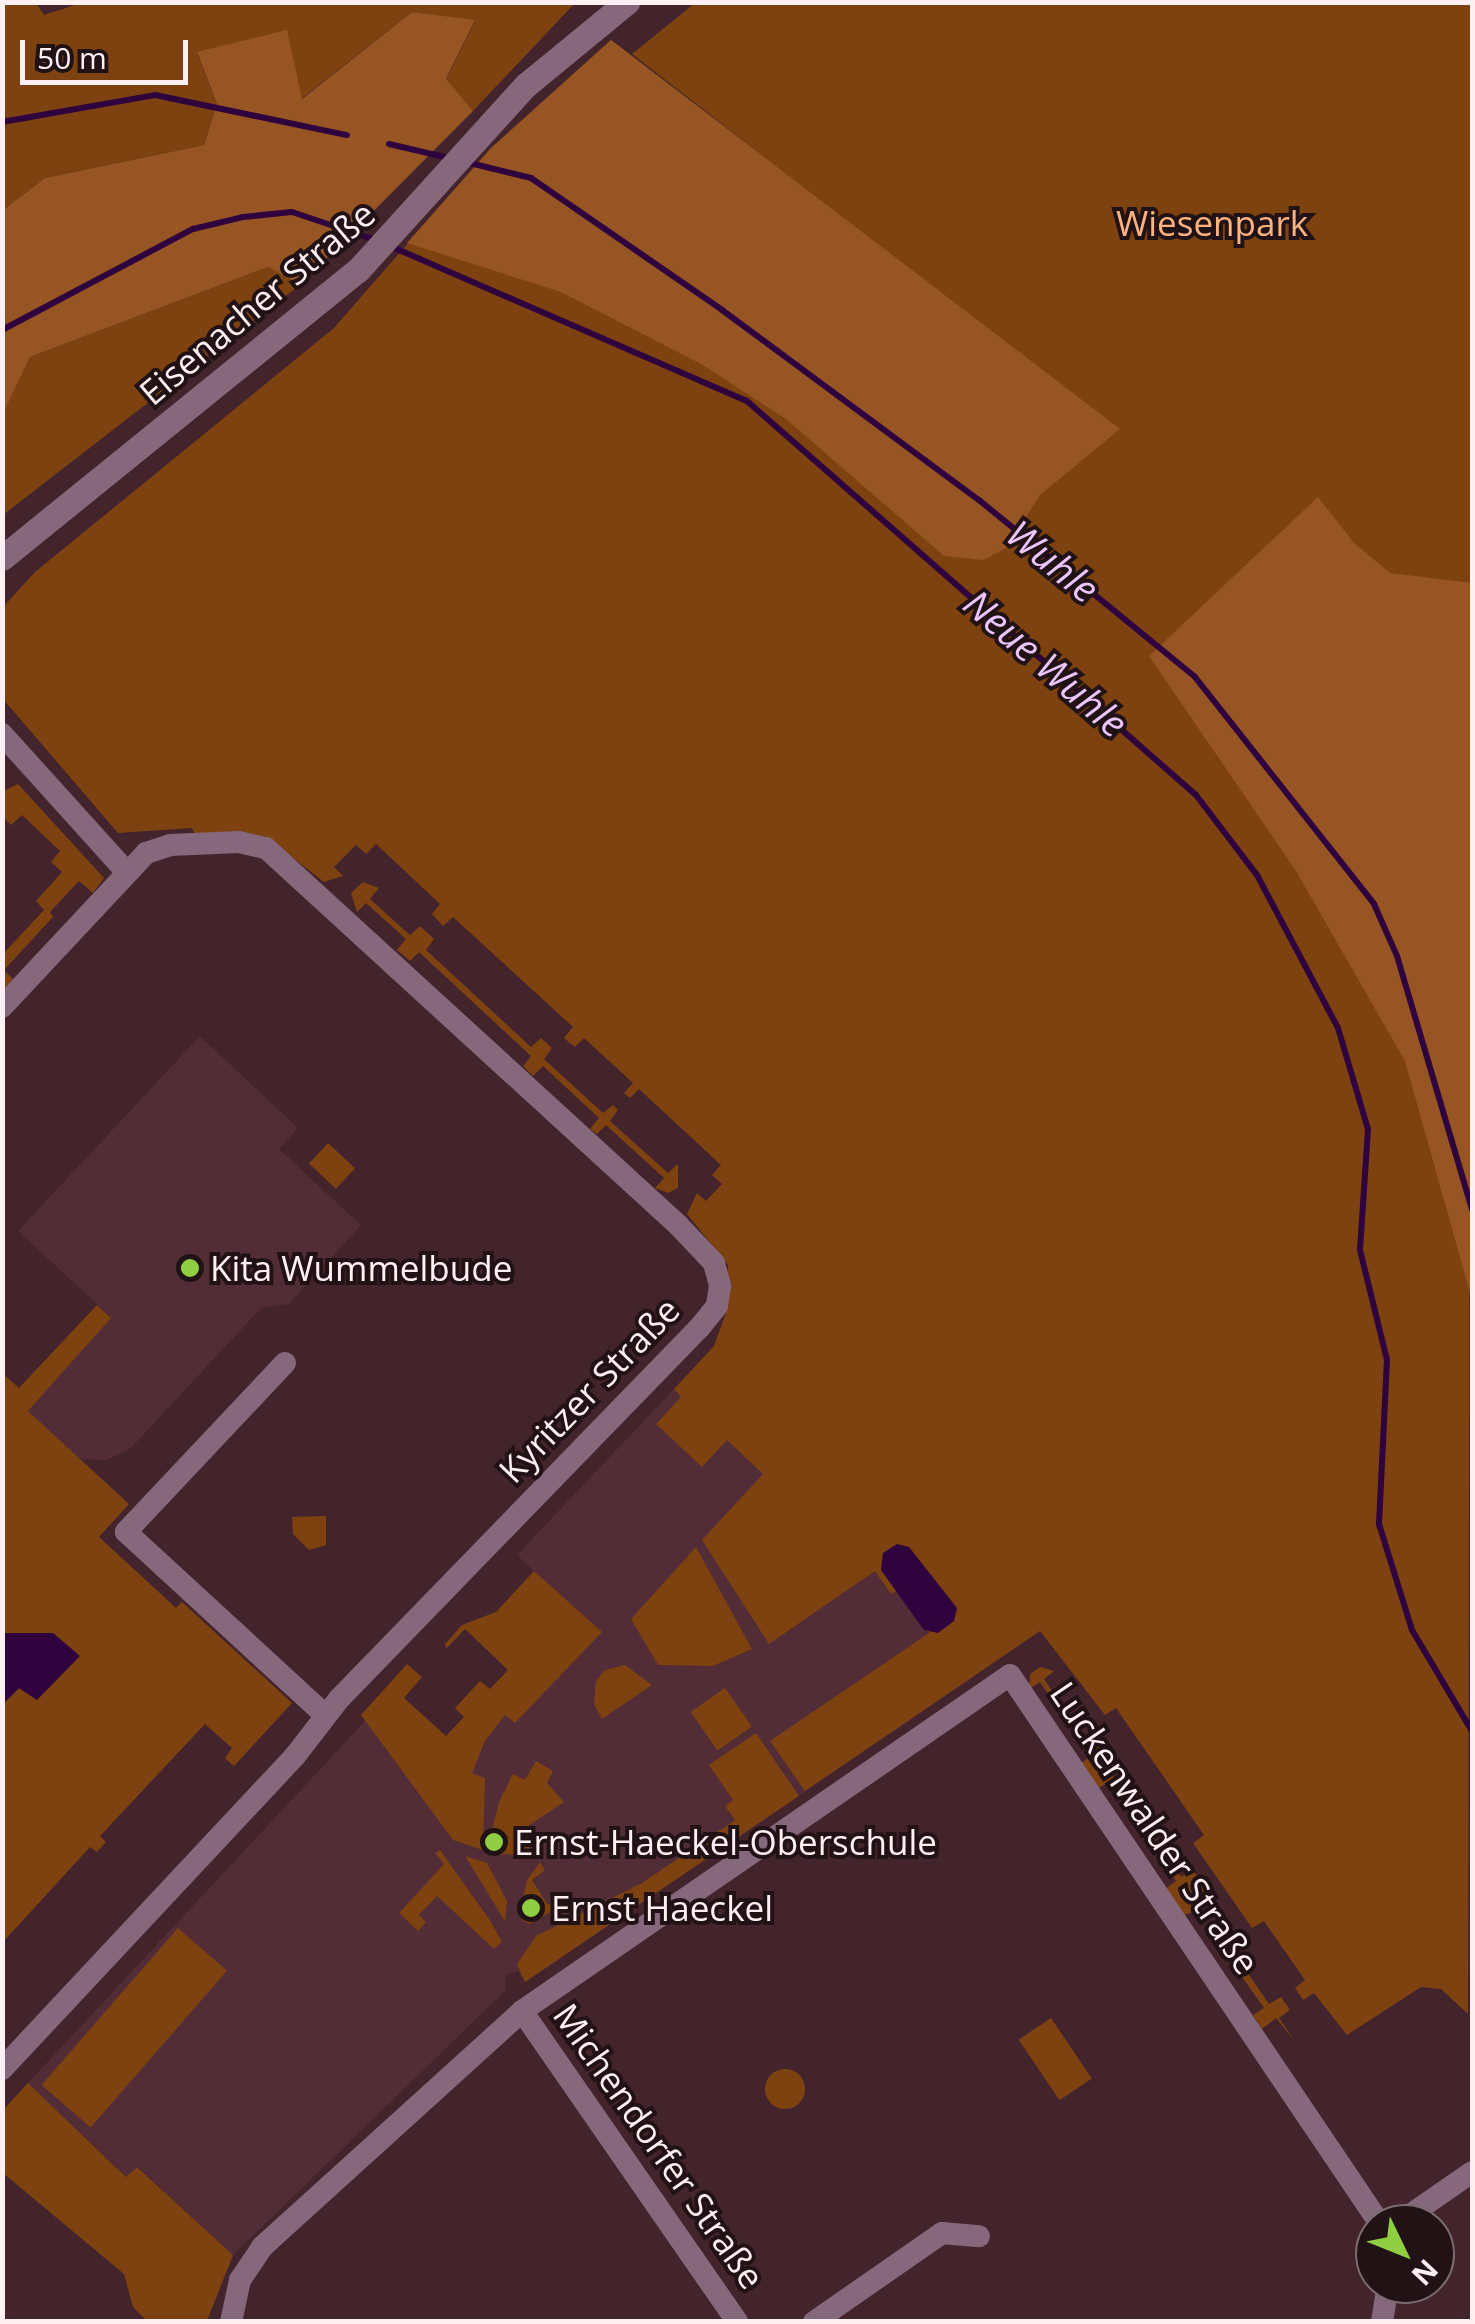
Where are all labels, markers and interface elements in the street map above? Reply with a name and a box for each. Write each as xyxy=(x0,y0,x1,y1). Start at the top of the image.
scale bar xyxy=(25,20,192,82)
text: 50 m xyxy=(37,37,107,78)
street label: Eisenacher Straße xyxy=(131,193,383,413)
park label: Wiesenpark xyxy=(1116,202,1308,244)
water label: Wuhle xyxy=(998,510,1108,612)
water label: Neue Wuhle xyxy=(955,580,1137,746)
place label: Kita Wummelbude xyxy=(210,1247,512,1289)
marker: Kita Wummelbude xyxy=(179,1257,201,1279)
street label: Kyritzer Straße xyxy=(490,1289,688,1491)
street label: Luckenwalder Straße xyxy=(1042,1674,1268,1982)
place label: Ernst-Haeckel-Oberschule xyxy=(514,1821,937,1863)
marker: Ernst-Haeckel-Oberschule xyxy=(483,1831,505,1853)
place label: Ernst Haeckel xyxy=(551,1887,773,1929)
marker: Ernst Haeckel xyxy=(520,1897,542,1919)
street label: Michendorfer Straße xyxy=(545,1995,773,2297)
north arrow xyxy=(1355,2204,1455,2304)
text: N xyxy=(1404,2252,1447,2294)

